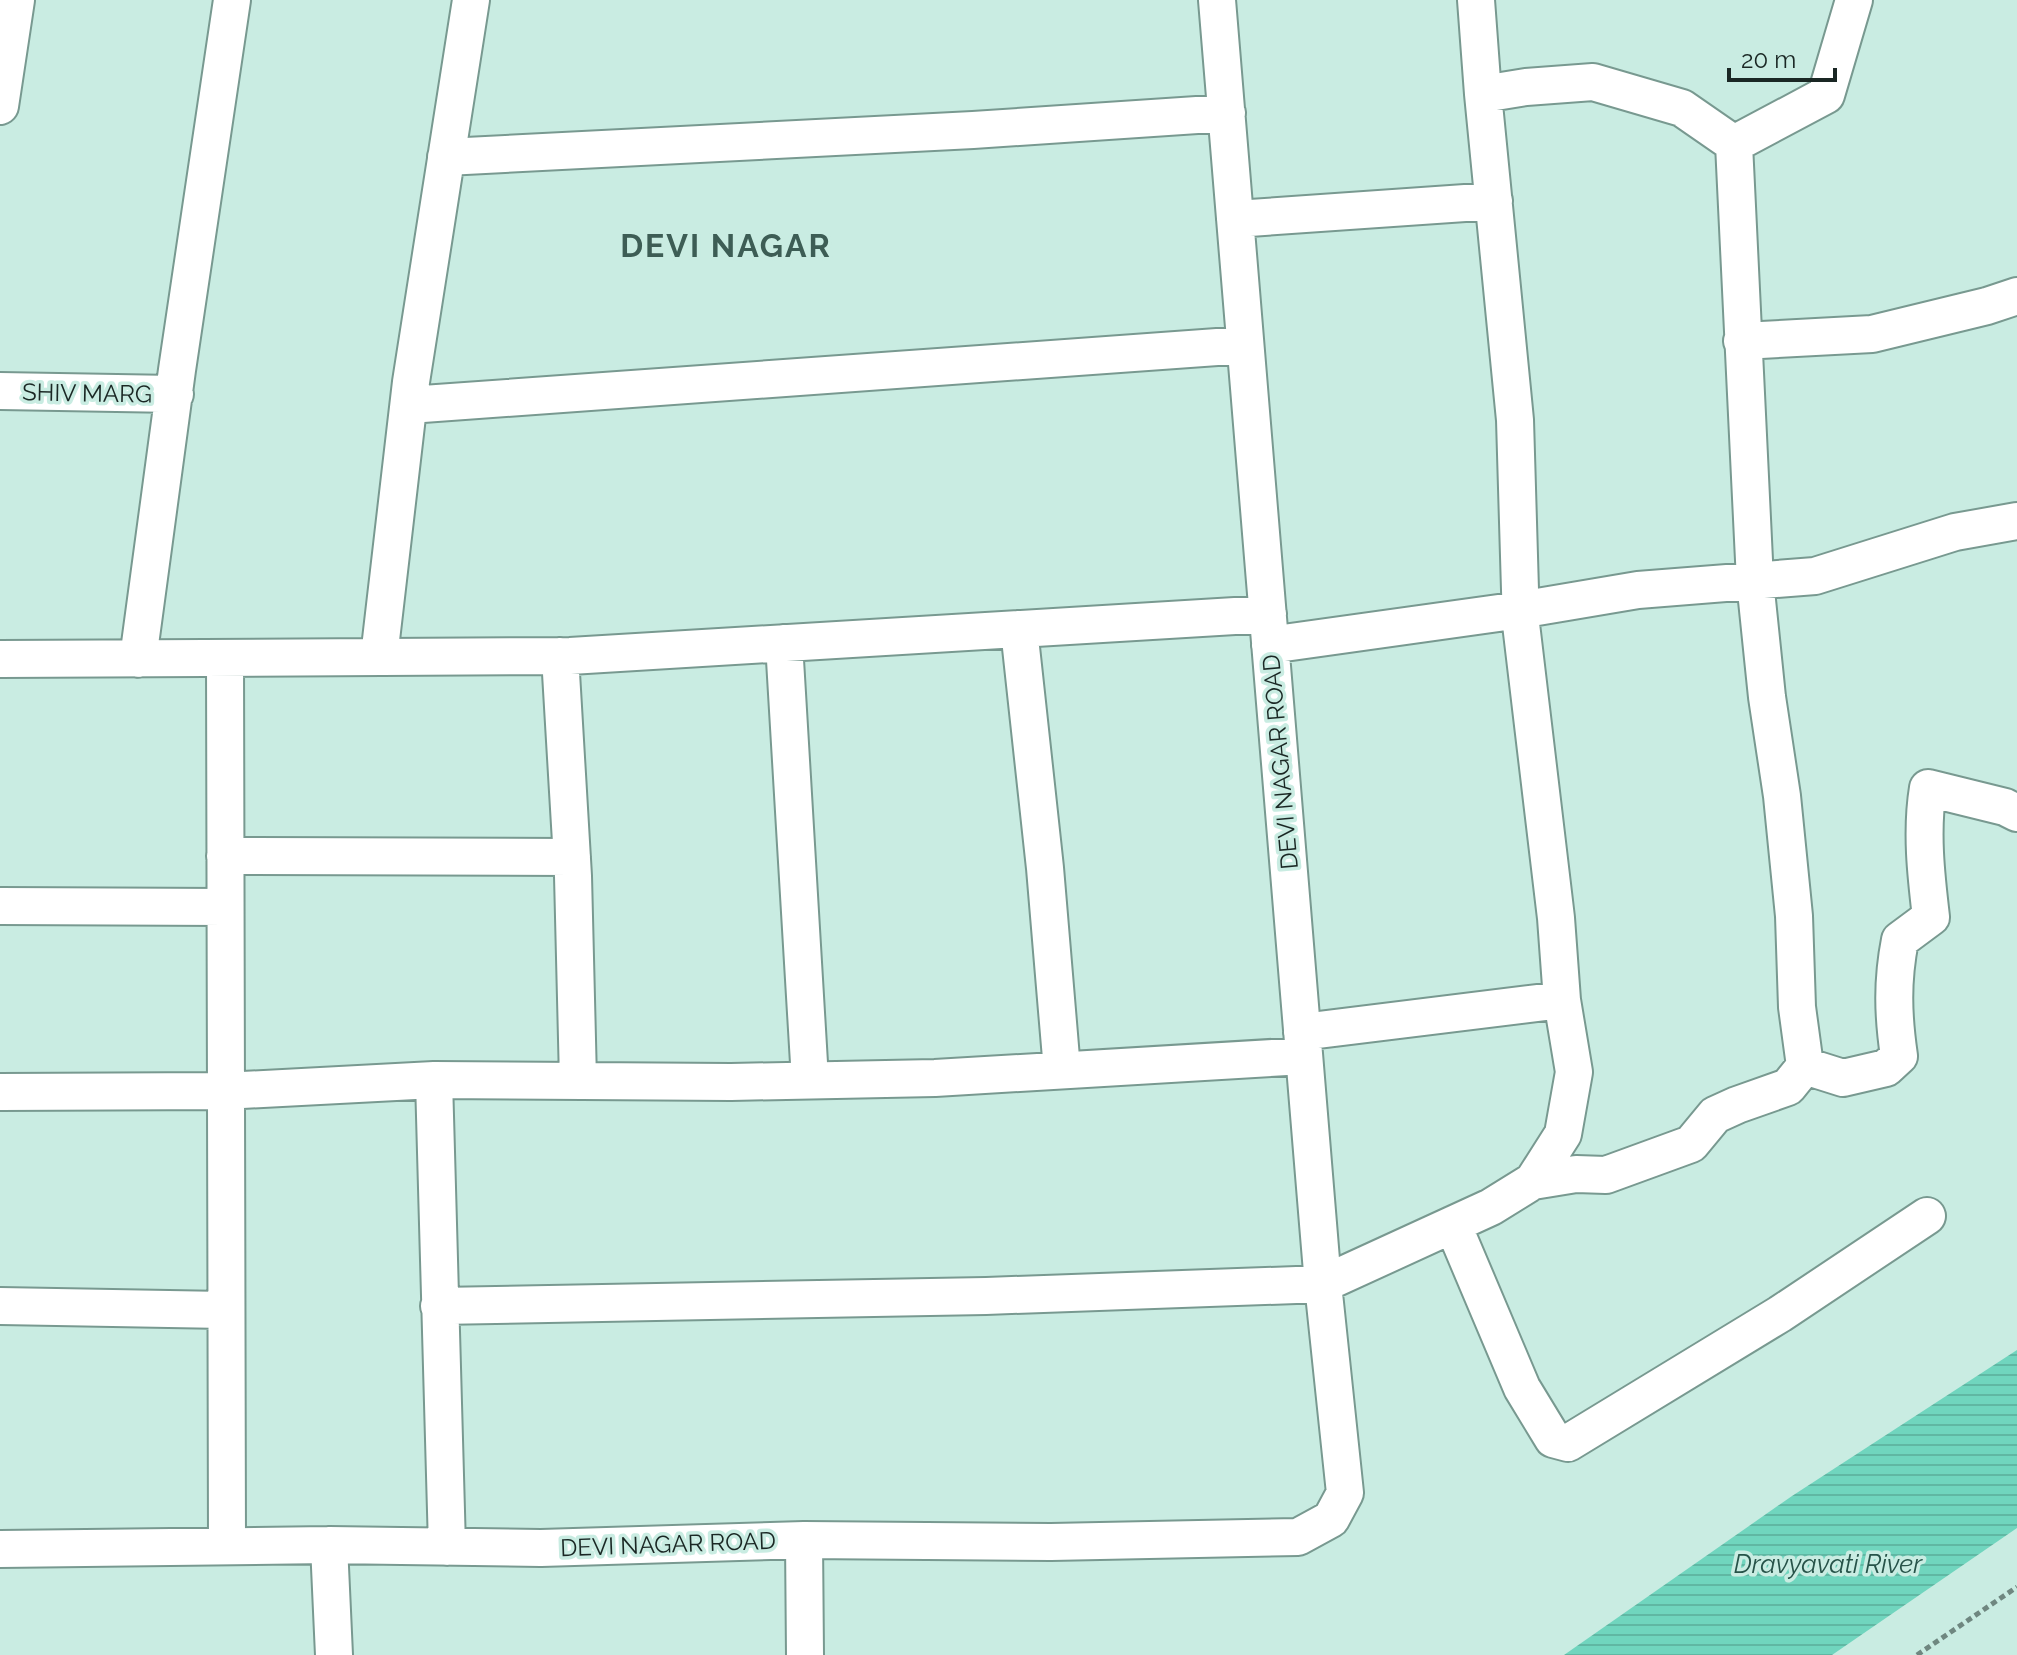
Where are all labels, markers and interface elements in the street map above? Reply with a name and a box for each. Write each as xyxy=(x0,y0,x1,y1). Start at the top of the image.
scale bar xyxy=(1729,32,1835,82)
text: 20 m xyxy=(1741,45,1796,74)
district label: DEVI NAGAR xyxy=(620,227,832,264)
street label: SHIV MARG xyxy=(22,377,152,409)
street label: DEVI NAGAR ROAD xyxy=(1256,653,1304,871)
street label: DEVI NAGAR ROAD xyxy=(560,1526,776,1562)
water label: Dravyavati River xyxy=(1734,1549,1923,1579)

